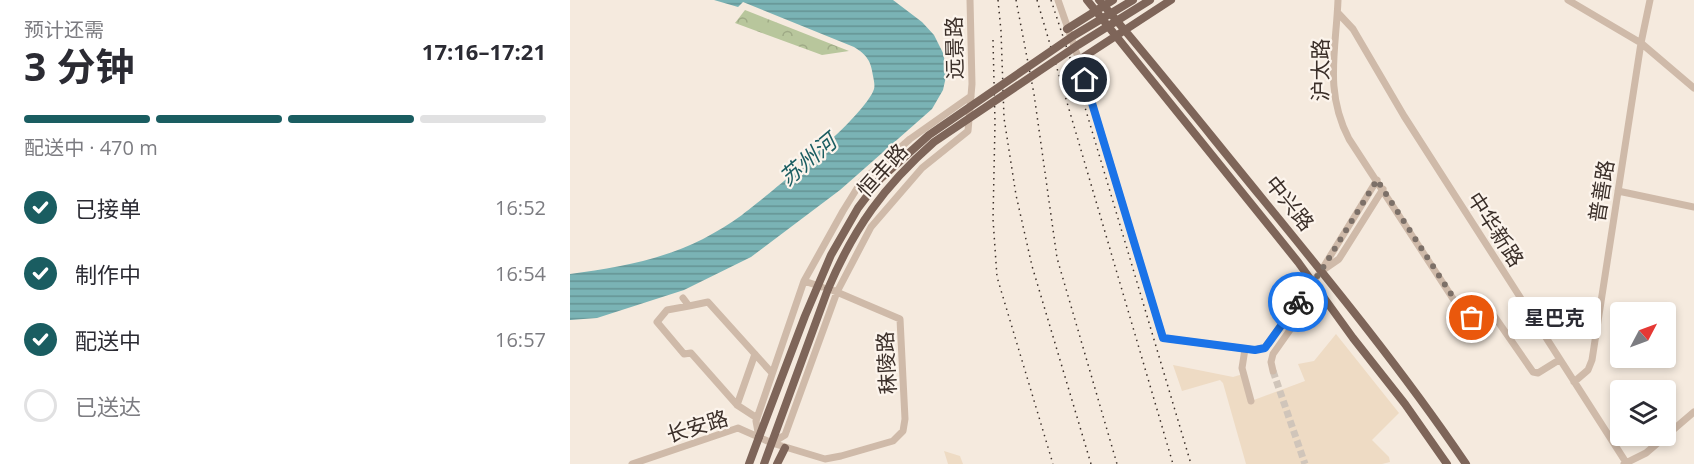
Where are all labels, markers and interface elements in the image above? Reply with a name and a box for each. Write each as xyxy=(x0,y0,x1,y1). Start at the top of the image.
text: 预计还需 xyxy=(24,16,104,43)
street label: 远景路 xyxy=(939,16,969,80)
text: 17:16–17:21 xyxy=(422,36,546,66)
text: 3 分钟 xyxy=(24,39,134,92)
street label: 沪太路 xyxy=(1306,39,1334,102)
pin xyxy=(1059,54,1110,105)
icon: home xyxy=(1068,63,1101,96)
water label: 苏州河 xyxy=(772,124,845,192)
text: 配送中 · 470 m xyxy=(24,134,158,161)
street label: 恒丰路 xyxy=(851,137,913,203)
street label: 普善路 xyxy=(1582,158,1620,224)
street label: 中兴路 xyxy=(1259,170,1321,236)
street label: 中华新路 xyxy=(1461,186,1531,272)
icon: check xyxy=(24,191,57,224)
text: 已接单 xyxy=(75,193,141,223)
text: 16:52 xyxy=(495,194,546,221)
icon: check xyxy=(24,257,57,290)
text: 制作中 xyxy=(75,259,141,289)
text: 16:54 xyxy=(495,260,546,287)
courier xyxy=(1268,272,1328,332)
icon: bike xyxy=(1282,286,1315,319)
pin xyxy=(1446,292,1497,343)
callout: 星巴克 xyxy=(1508,297,1601,339)
icon: bag xyxy=(1455,301,1488,334)
north arrow xyxy=(1610,302,1676,368)
map controls xyxy=(1610,302,1676,446)
text: 星巴克 xyxy=(1525,304,1585,331)
icon: check xyxy=(24,323,57,356)
text: 配送中 xyxy=(75,325,141,355)
text: 16:57 xyxy=(495,326,546,353)
street label: 秣陵路 xyxy=(870,331,902,395)
button: layers xyxy=(1610,380,1676,446)
text: 已送达 xyxy=(75,391,141,421)
street label: 长安路 xyxy=(663,403,731,449)

